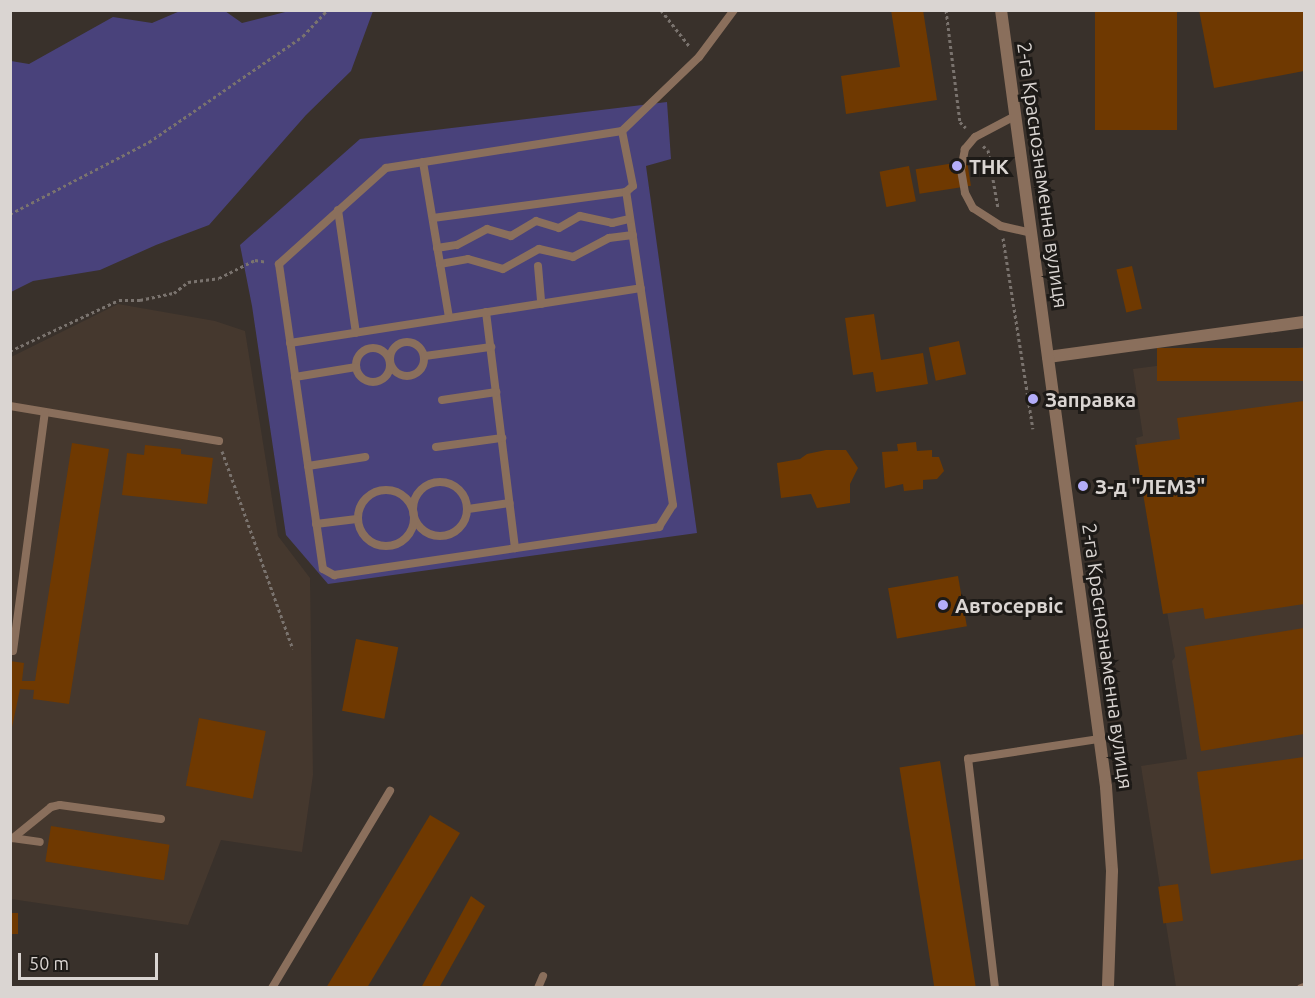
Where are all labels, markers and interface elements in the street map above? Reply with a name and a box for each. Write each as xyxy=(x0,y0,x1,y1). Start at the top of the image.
street label: 2-га Краснознаменна вулиця xyxy=(1012,40,1074,310)
place label: ТНК xyxy=(969,154,1009,178)
marker: ТНК xyxy=(950,159,964,173)
place label: Заправка xyxy=(1045,387,1136,411)
marker: Заправка xyxy=(1026,392,1040,406)
place label: З-д "ЛЕМЗ" xyxy=(1095,474,1205,498)
marker: З-д "ЛЕМЗ" xyxy=(1076,479,1090,493)
street label: 2-га Краснознаменна вулиця xyxy=(1077,521,1139,791)
place label: Автосервіс xyxy=(955,593,1063,617)
marker: Автосервіс xyxy=(936,598,950,612)
scale bar xyxy=(21,941,160,979)
text: 50 m xyxy=(29,953,69,973)

